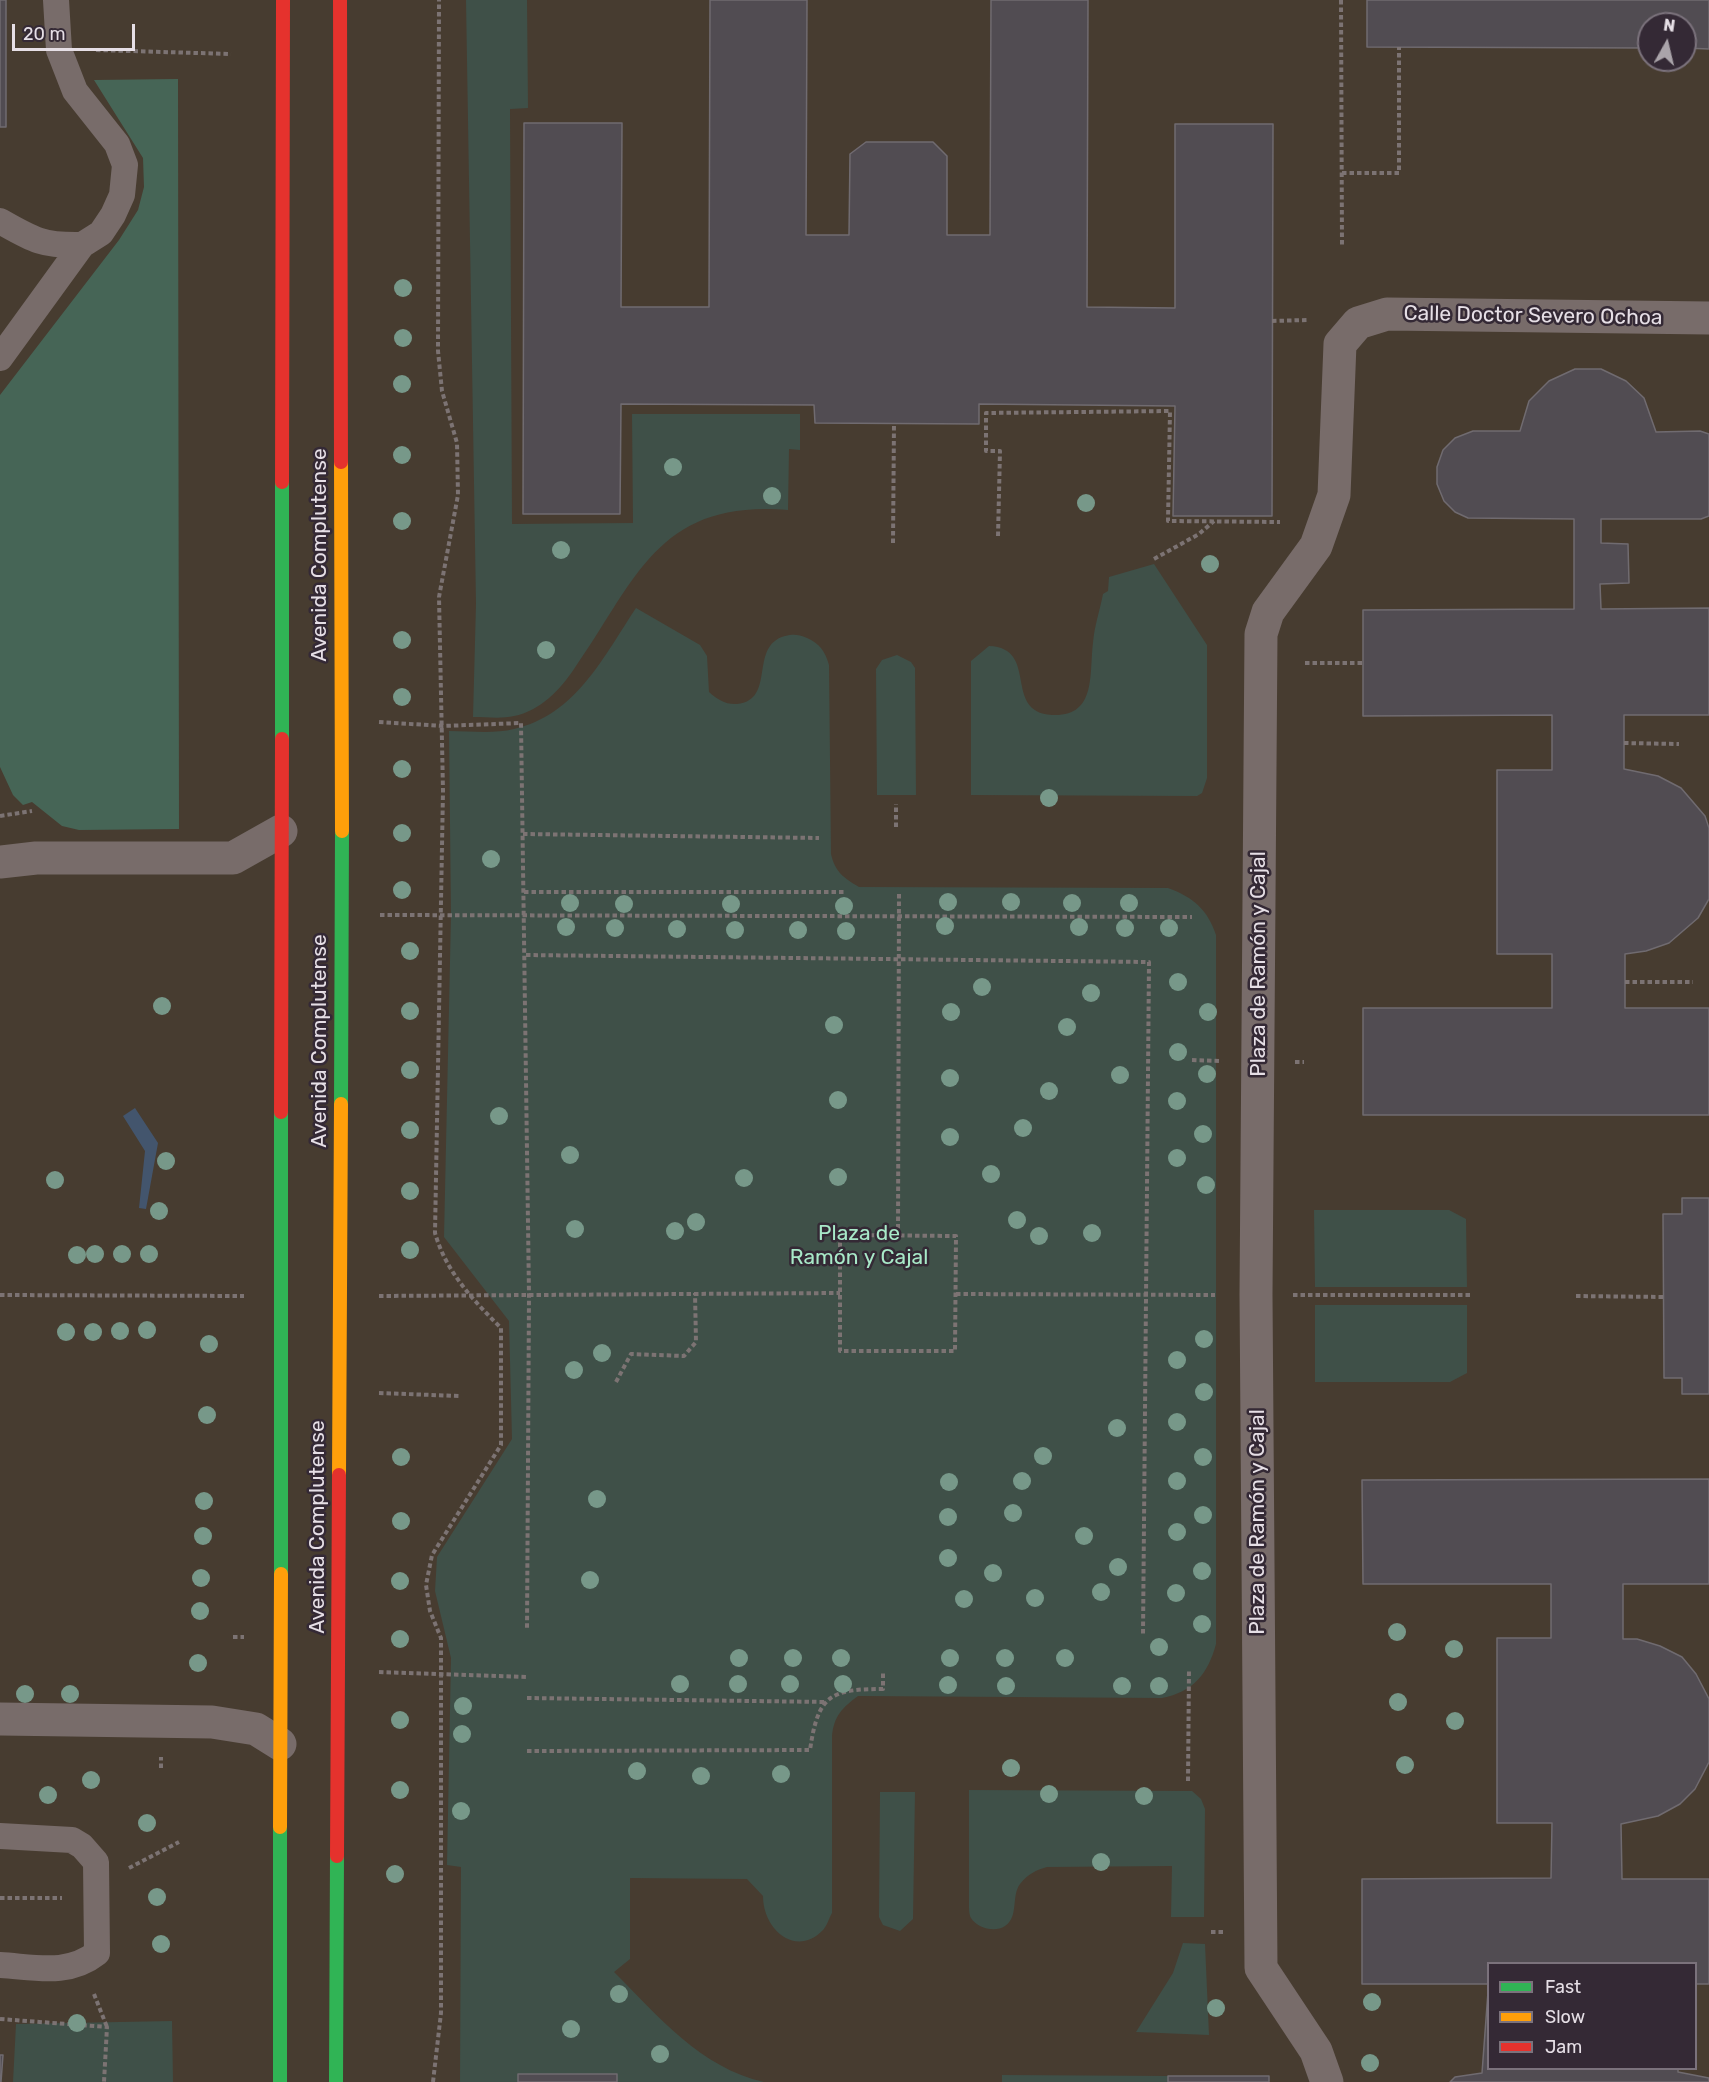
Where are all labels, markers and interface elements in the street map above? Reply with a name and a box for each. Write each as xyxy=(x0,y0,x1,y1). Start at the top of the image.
scale bar xyxy=(15,12,138,50)
north arrow xyxy=(1637,12,1697,72)
text: N xyxy=(1662,15,1676,36)
text: 20 m xyxy=(23,23,65,45)
street label: Calle Doctor Severo Ochoa xyxy=(1403,301,1663,331)
street label: Avenida Complutense xyxy=(307,448,333,662)
street label: Plaza de Ramón y Cajal xyxy=(1246,851,1272,1077)
street label: Avenida Complutense xyxy=(307,934,333,1148)
park label: Plaza de Ramón y Cajal xyxy=(790,1221,928,1271)
street label: Plaza de Ramón y Cajal xyxy=(1245,1409,1271,1635)
street label: Avenida Complutense xyxy=(305,1420,331,1634)
legend xyxy=(1487,1962,1697,2070)
text: Fast xyxy=(1545,1976,1581,1998)
text: Slow xyxy=(1545,2006,1585,2028)
text: Jam xyxy=(1545,2036,1582,2058)

